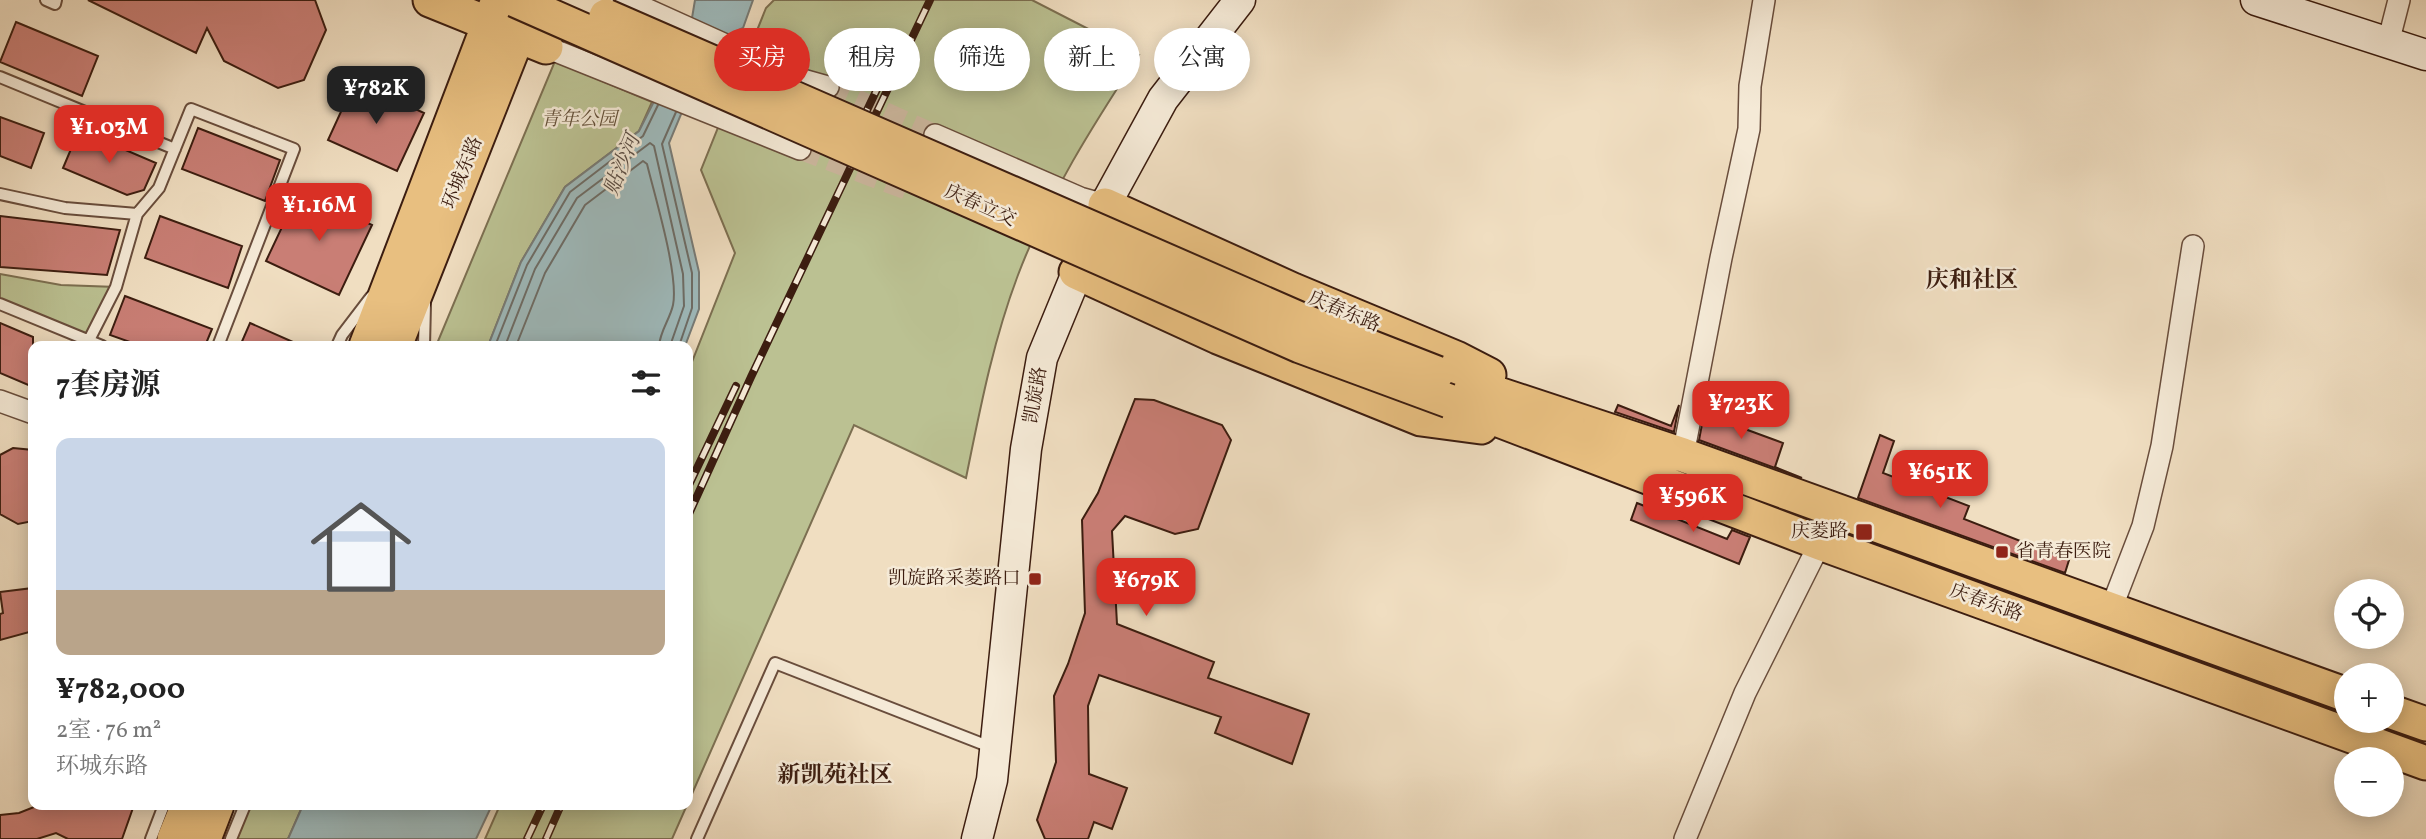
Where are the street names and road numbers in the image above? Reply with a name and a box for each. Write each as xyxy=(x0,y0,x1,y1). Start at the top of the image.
street label: 环城东路 xyxy=(437,133,489,213)
street label: 庆春立交 xyxy=(940,179,1020,233)
street label: 庆春东路 xyxy=(1304,285,1384,339)
street label: 凯旋路 xyxy=(1018,365,1054,425)
street label: 庆春东路 xyxy=(1946,578,2026,628)

